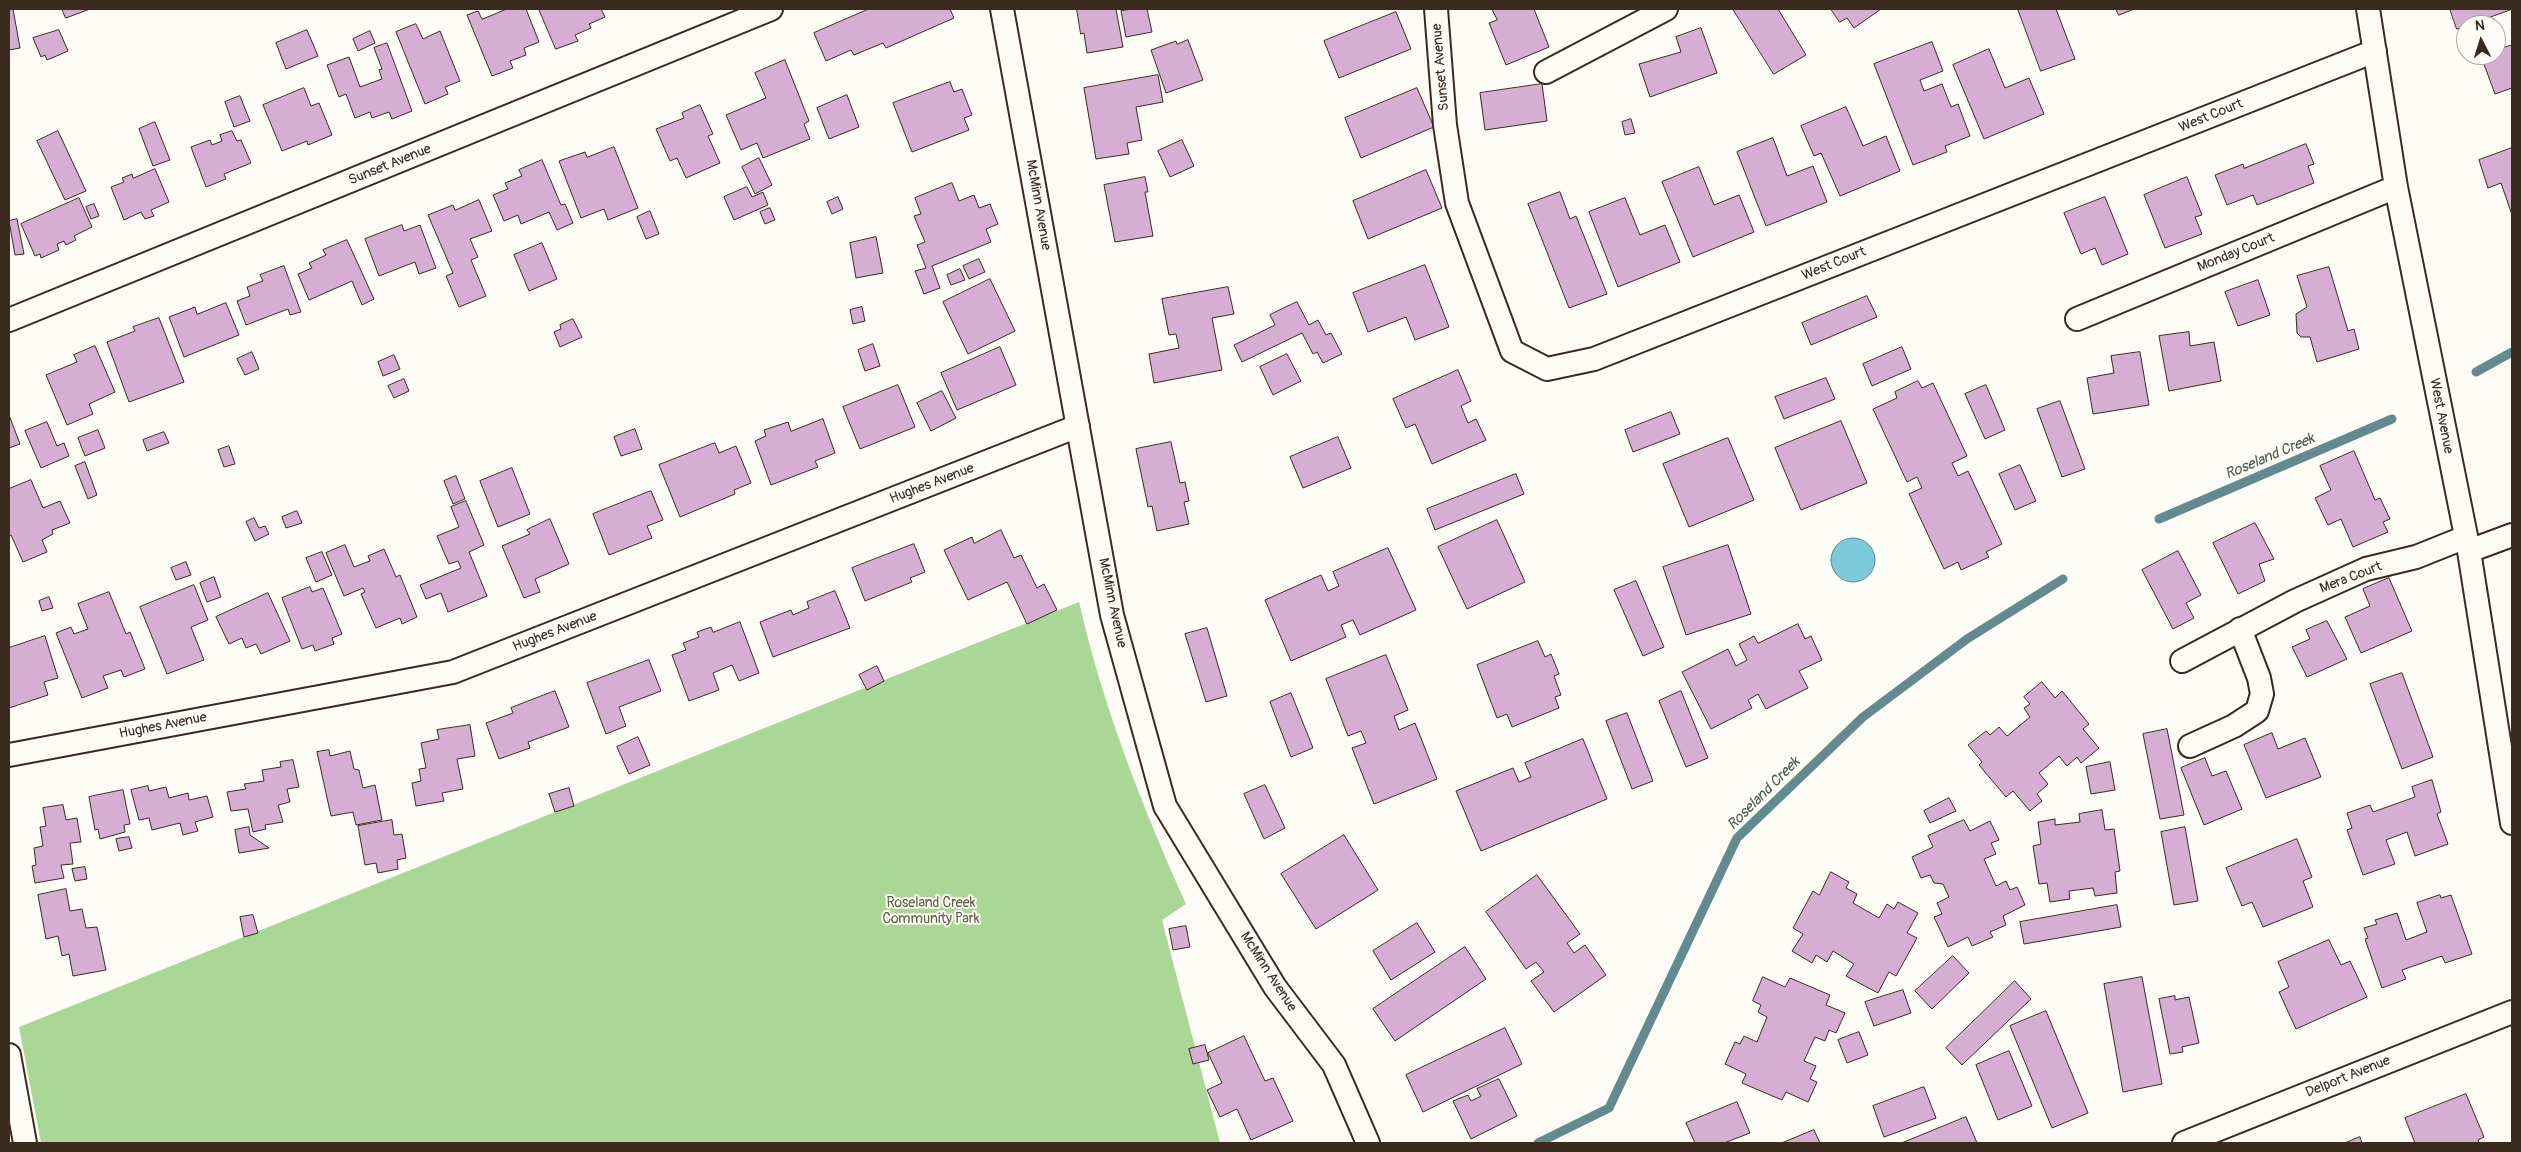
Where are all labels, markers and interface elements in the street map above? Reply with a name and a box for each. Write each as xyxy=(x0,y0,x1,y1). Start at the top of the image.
north arrow xyxy=(2456,15,2506,65)
text: N xyxy=(2474,17,2485,34)
street label: Sunset Avenue xyxy=(1429,23,1453,111)
street label: West Court xyxy=(2176,96,2246,136)
street label: Sunset Avenue xyxy=(346,141,434,189)
street label: McMinn Avenue xyxy=(1022,158,1054,252)
street label: Monday Court xyxy=(2195,230,2277,276)
street label: West Court xyxy=(1799,244,1869,284)
street label: West Avenue xyxy=(2425,377,2457,455)
water label: Roseland Creek xyxy=(2223,430,2317,484)
street label: Hughes Avenue xyxy=(887,460,977,508)
street label: McMinn Avenue xyxy=(1094,556,1130,650)
street label: Mera Court xyxy=(2317,558,2385,598)
street label: Hughes Avenue xyxy=(510,608,600,656)
street label: Hughes Avenue xyxy=(118,709,208,743)
water label: Roseland Creek xyxy=(1724,754,1804,834)
park label: Roseland Creek Community Park xyxy=(882,895,980,928)
street label: McMinn Avenue xyxy=(1236,929,1300,1015)
street label: Delport Avenue xyxy=(2303,1052,2393,1102)

